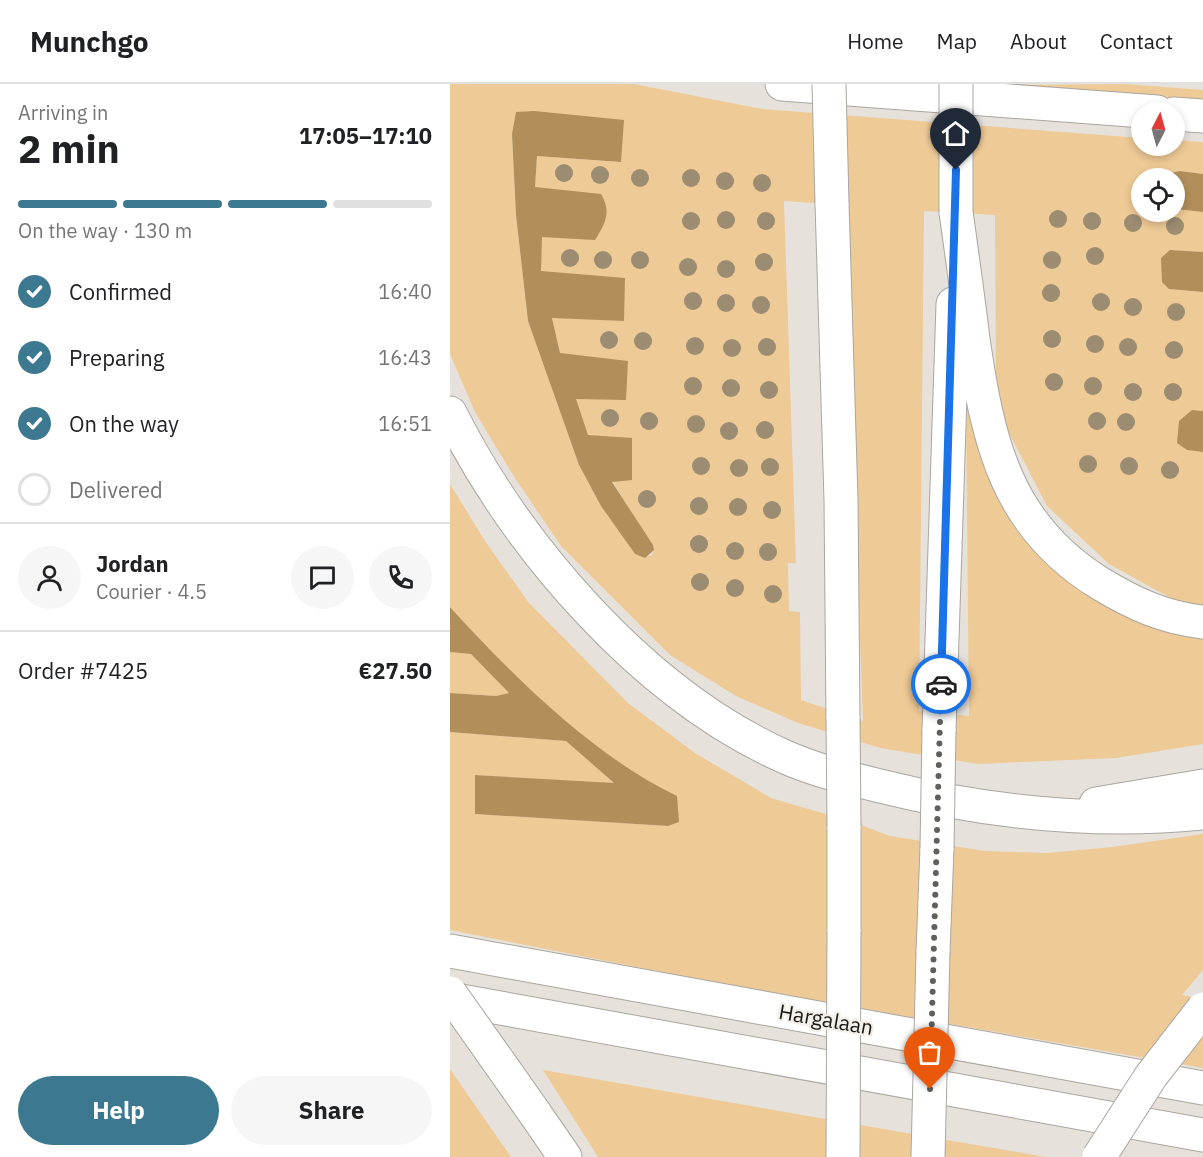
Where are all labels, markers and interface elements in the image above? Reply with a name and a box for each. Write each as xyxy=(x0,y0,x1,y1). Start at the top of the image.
text: Munchgo xyxy=(30,23,149,60)
text: Home xyxy=(847,27,904,55)
text: Map xyxy=(937,27,977,55)
text: About xyxy=(1010,27,1067,55)
text: Contact xyxy=(1100,27,1173,55)
text: Arriving in xyxy=(18,99,108,126)
north arrow xyxy=(1131,102,1185,156)
map controls xyxy=(1131,102,1185,222)
pin xyxy=(930,108,981,170)
icon: home xyxy=(939,117,972,150)
text: 17:05–17:10 xyxy=(299,121,432,150)
text: 2 min xyxy=(18,123,120,174)
button: locate xyxy=(1131,168,1185,222)
text: On the way · 130 m xyxy=(18,217,192,244)
icon: check xyxy=(18,275,51,308)
text: Confirmed xyxy=(69,277,172,306)
text: 16:40 xyxy=(378,278,432,305)
icon: check xyxy=(18,341,51,374)
text: Preparing xyxy=(69,343,164,372)
text: 16:43 xyxy=(378,344,432,371)
icon: check xyxy=(18,407,51,440)
text: On the way xyxy=(69,409,179,438)
text: 16:51 xyxy=(378,410,432,437)
text: Delivered xyxy=(69,475,163,504)
button: person xyxy=(18,546,81,609)
button: chat xyxy=(291,546,354,609)
button: phone xyxy=(369,546,432,609)
text: Jordan xyxy=(96,549,169,578)
text: Courier · 4.5 xyxy=(96,578,207,605)
courier xyxy=(911,654,971,714)
text: Order #7425 xyxy=(18,656,148,685)
text: €27.50 xyxy=(359,656,432,685)
icon: car xyxy=(925,668,958,701)
street label: Hargalaan xyxy=(777,997,876,1041)
pin xyxy=(904,1027,955,1089)
icon: bag xyxy=(913,1036,946,1069)
button: Help xyxy=(18,1076,219,1145)
button: Share xyxy=(231,1076,432,1145)

